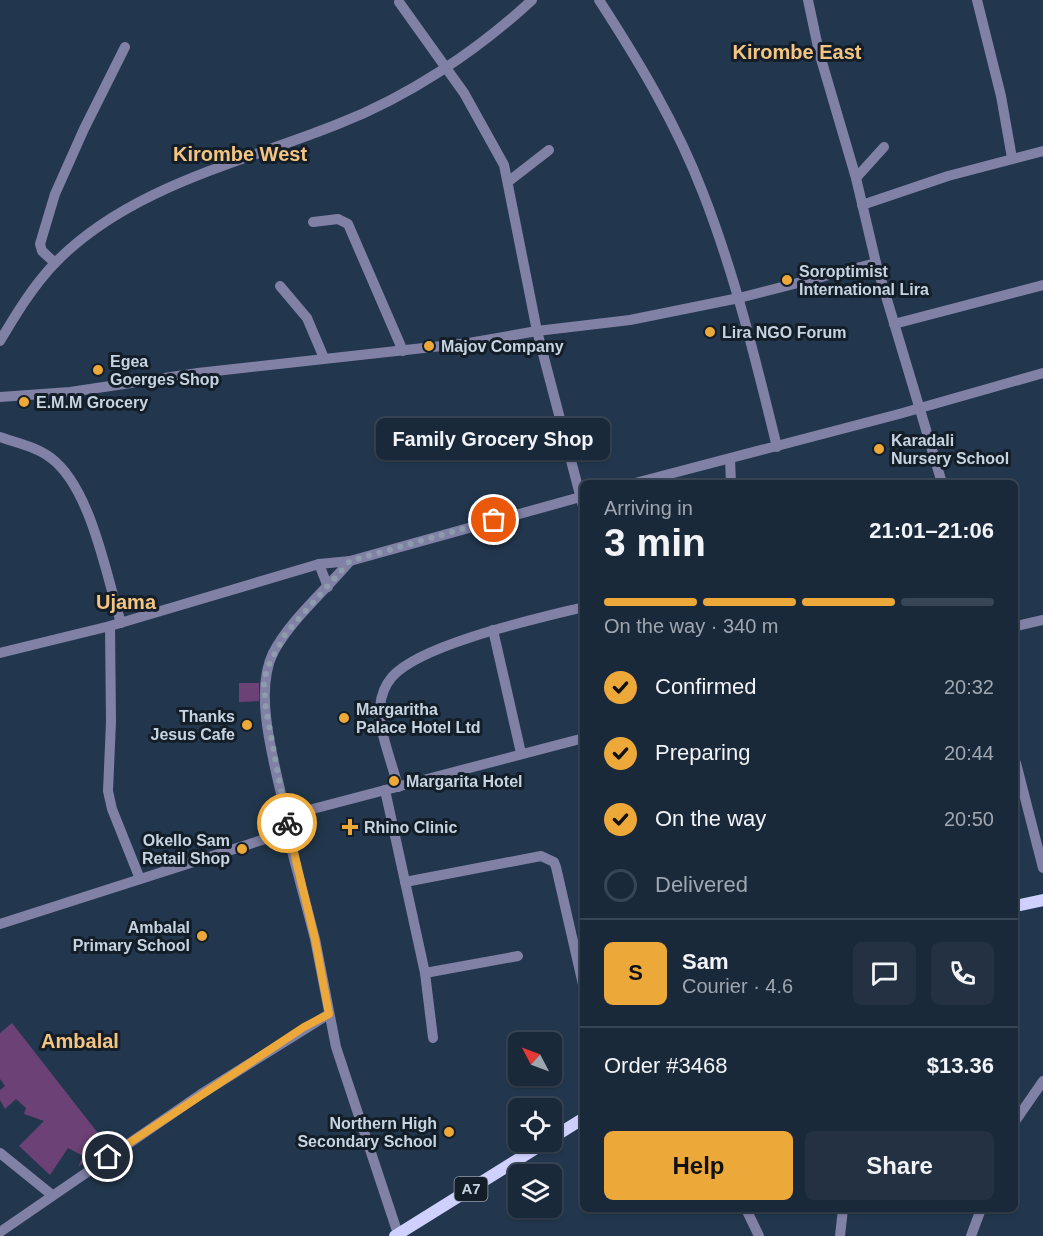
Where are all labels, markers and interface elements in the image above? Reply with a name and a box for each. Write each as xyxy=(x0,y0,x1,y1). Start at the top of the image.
district label: Kirombe East xyxy=(733,41,862,63)
district label: Kirombe West xyxy=(173,143,307,165)
place label: Soroptimist International Lira xyxy=(799,263,929,298)
marker: Soroptimist International Lira xyxy=(780,273,794,287)
place label: Lira NGO Forum xyxy=(722,324,846,341)
marker: Lira NGO Forum xyxy=(703,325,717,339)
place label: Majov Company xyxy=(441,338,564,355)
marker: Majov Company xyxy=(422,339,436,353)
place label: Egea Goerges Shop xyxy=(110,353,220,388)
marker: Egea Goerges Shop xyxy=(91,363,105,377)
place label: E.M.M Grocery xyxy=(36,394,148,411)
marker: E.M.M Grocery xyxy=(17,395,31,409)
callout: Family Grocery Shop xyxy=(377,418,611,460)
text: Family Grocery Shop xyxy=(392,428,594,450)
place label: Karadali Nursery School xyxy=(891,432,1009,467)
marker: Karadali Nursery School xyxy=(872,442,886,456)
pin xyxy=(468,494,519,545)
text: Arriving in xyxy=(604,497,693,519)
icon: bag xyxy=(477,503,510,536)
text: 21:01–21:06 xyxy=(869,518,994,543)
text: 3 min xyxy=(604,521,706,564)
district label: Ujama xyxy=(96,591,157,613)
text: On the way · 340 m xyxy=(604,615,779,637)
icon: check xyxy=(604,671,637,704)
text: Confirmed xyxy=(655,674,756,699)
text: 20:32 xyxy=(944,676,994,698)
place label: Margaritha Palace Hotel Ltd xyxy=(356,701,480,736)
place label: Thanks Jesus Cafe xyxy=(151,708,235,743)
marker: Margaritha Palace Hotel Ltd xyxy=(337,711,351,725)
marker: Thanks Jesus Cafe xyxy=(240,718,254,732)
icon: check xyxy=(604,737,637,770)
text: Preparing xyxy=(655,740,750,765)
text: 20:44 xyxy=(944,742,994,764)
place label: Margarita Hotel xyxy=(406,773,522,790)
marker: Margarita Hotel xyxy=(387,774,401,788)
courier xyxy=(257,793,317,853)
icon: check xyxy=(604,803,637,836)
text: On the way xyxy=(655,806,766,831)
icon: bike xyxy=(271,807,304,840)
text: 20:50 xyxy=(944,808,994,830)
marker: Rhino Clinic xyxy=(341,818,359,836)
place label: Rhino Clinic xyxy=(364,819,457,836)
place label: Okello Sam Retail Shop xyxy=(142,832,230,867)
marker: Okello Sam Retail Shop xyxy=(235,842,249,856)
text: Delivered xyxy=(655,872,748,897)
place label: Ambalal Primary School xyxy=(73,919,190,954)
marker: Ambalal Primary School xyxy=(195,929,209,943)
button: chat xyxy=(853,942,916,1005)
button: phone xyxy=(931,942,994,1005)
text: Sam xyxy=(682,949,728,974)
text: S xyxy=(628,960,643,985)
text: Courier · 4.6 xyxy=(682,975,793,997)
district label: Ambalal xyxy=(41,1030,119,1052)
north arrow xyxy=(508,1032,562,1086)
map controls xyxy=(508,1032,562,1218)
text: Order #3468 xyxy=(604,1053,728,1078)
text: $13.36 xyxy=(927,1053,994,1078)
button: locate xyxy=(508,1098,562,1152)
place label: Northern High Secondary School xyxy=(297,1115,437,1150)
marker: Northern High Secondary School xyxy=(442,1125,456,1139)
pin xyxy=(82,1131,133,1182)
button: Help xyxy=(604,1131,793,1200)
button: Share xyxy=(805,1131,994,1200)
icon: home xyxy=(91,1140,124,1173)
button: layers xyxy=(508,1164,562,1218)
road number: A7 xyxy=(454,1177,488,1201)

